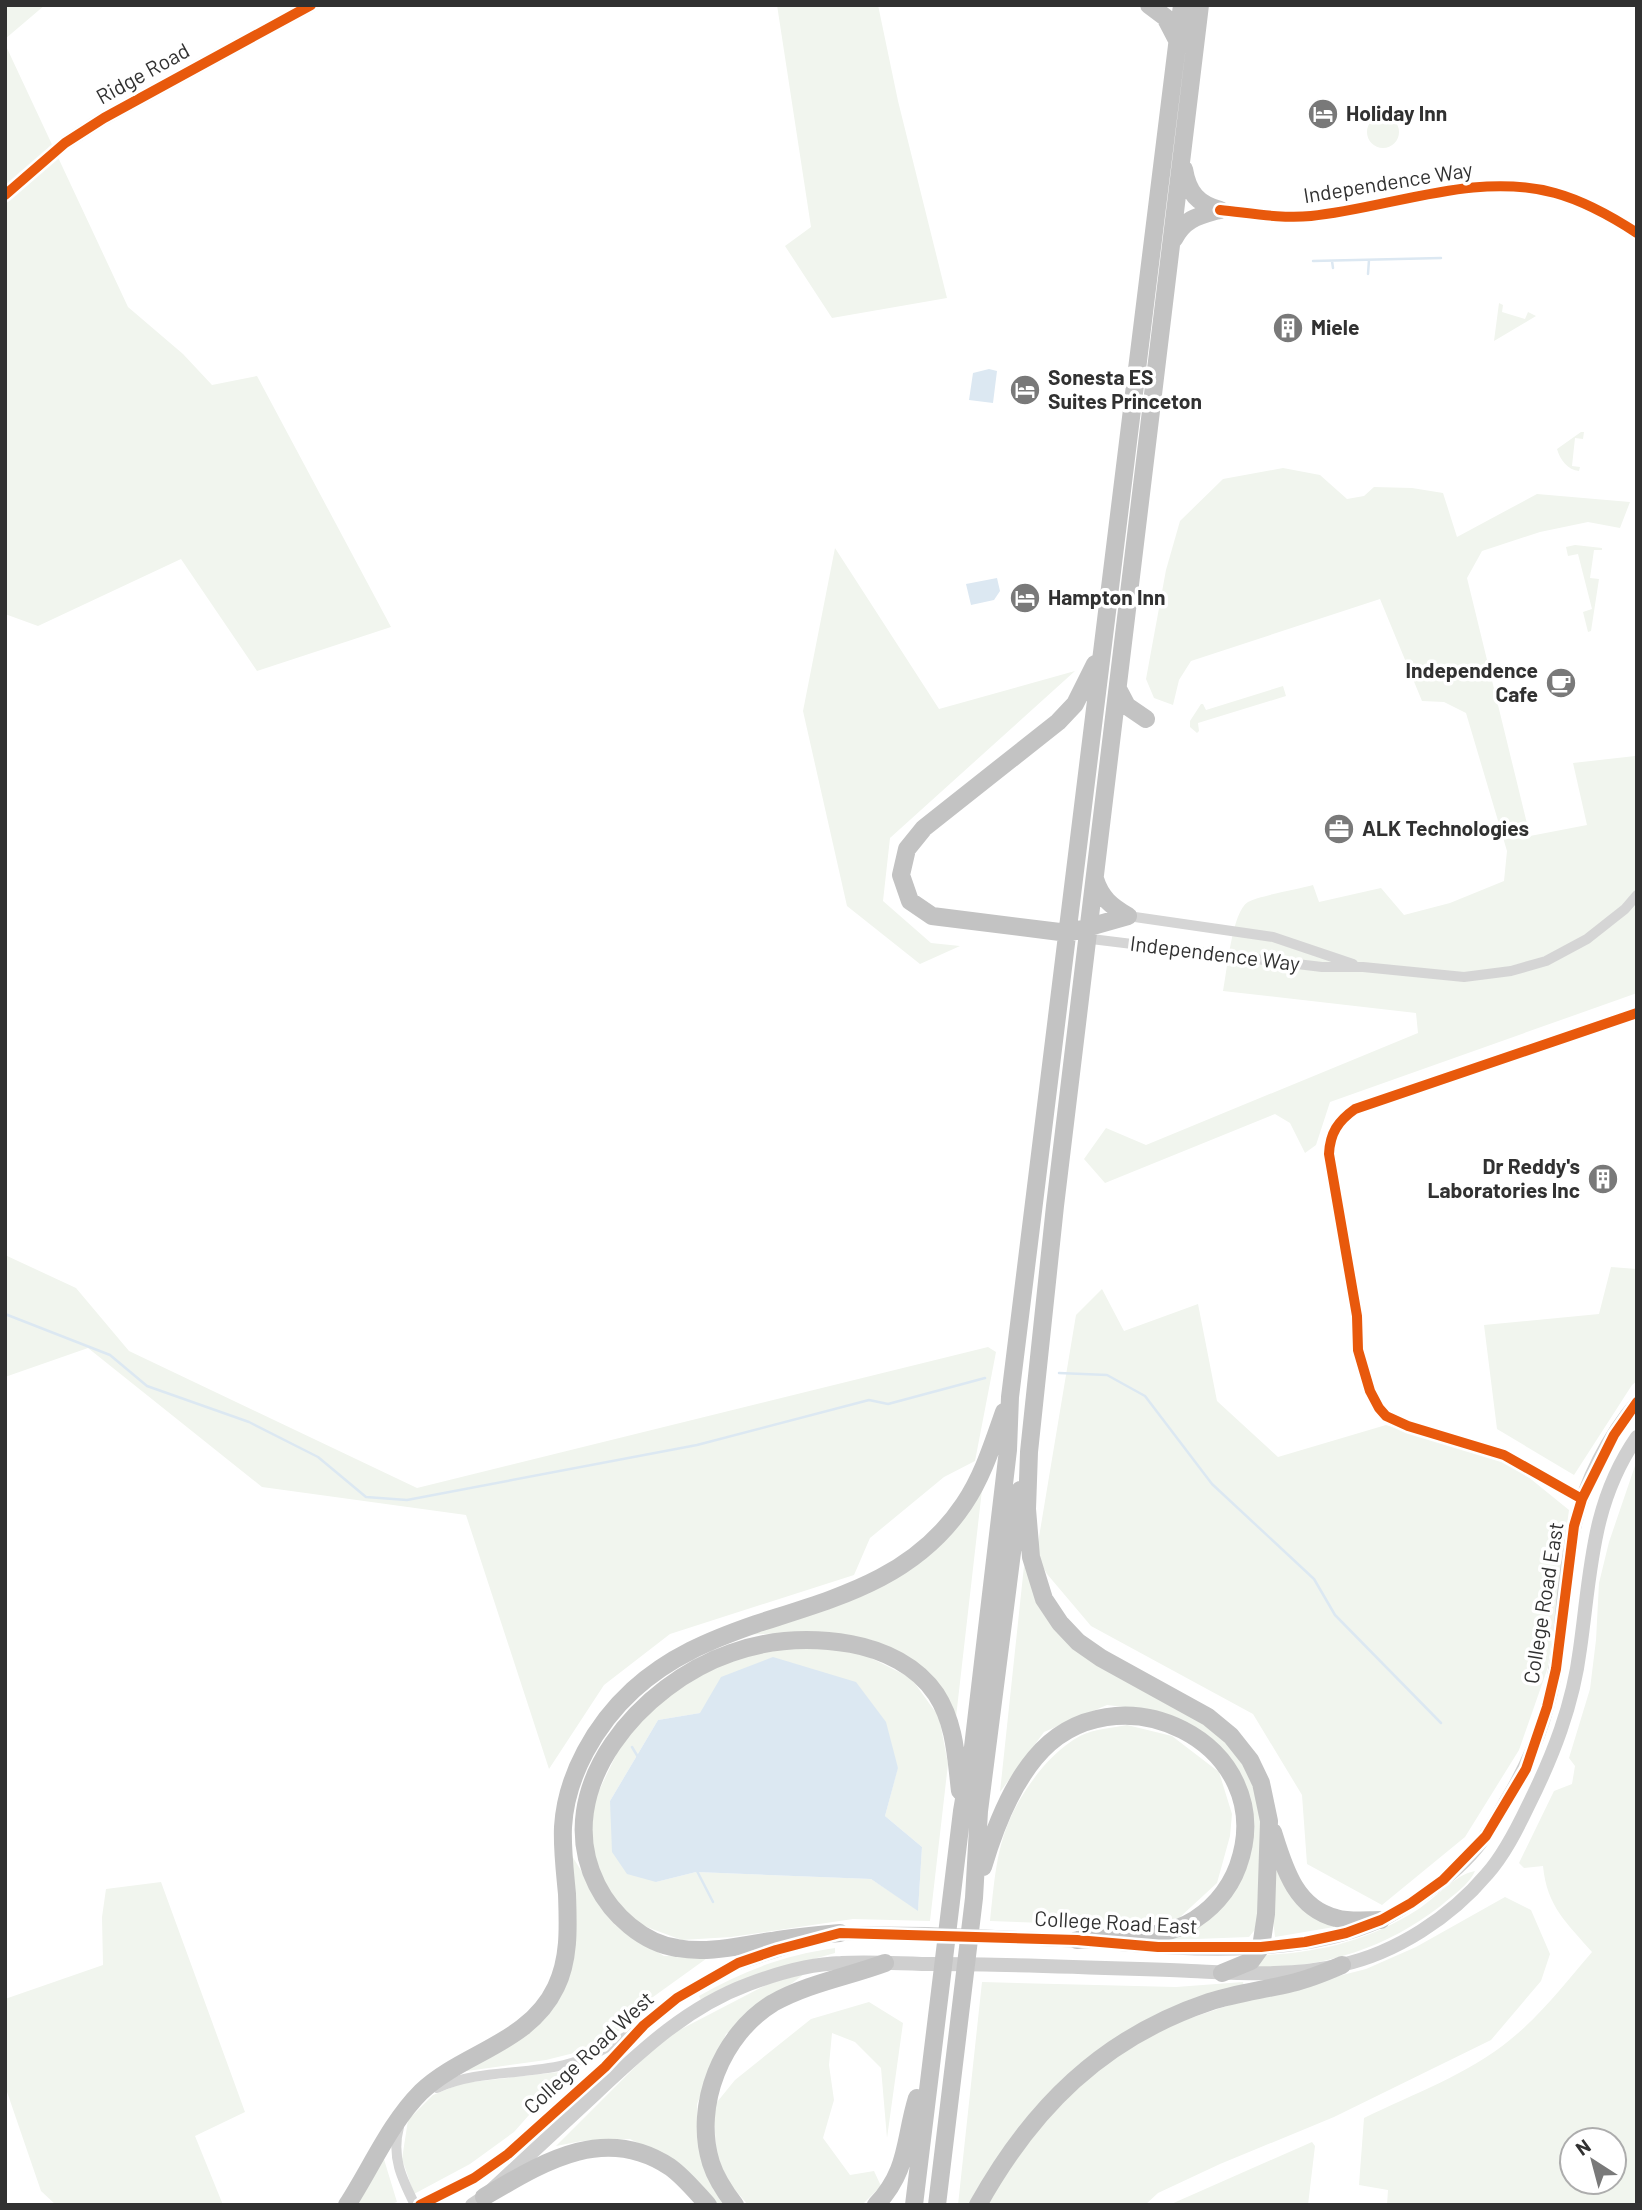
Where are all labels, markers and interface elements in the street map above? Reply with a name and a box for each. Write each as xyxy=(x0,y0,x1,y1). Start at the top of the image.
street label: Ridge Road xyxy=(91,37,193,109)
hotel icon: Holiday Inn xyxy=(1306,97,1340,131)
place label: Holiday Inn xyxy=(1346,100,1447,125)
street label: Independence Way xyxy=(1301,156,1474,207)
building icon: Miele xyxy=(1271,311,1305,345)
place label: Miele xyxy=(1311,314,1359,339)
place label: Sonesta ES Suites Princeton xyxy=(1048,364,1202,413)
hotel icon: Sonesta ES Suites Princeton xyxy=(1008,373,1042,407)
hotel icon: Hampton Inn xyxy=(1008,581,1042,615)
place label: Hampton Inn xyxy=(1048,584,1165,609)
place label: Independence Cafe xyxy=(1406,657,1538,706)
cafe icon: Independence Cafe xyxy=(1544,666,1578,700)
office icon: ALK Technologies xyxy=(1322,812,1356,846)
place label: ALK Technologies xyxy=(1362,815,1529,840)
street label: Independence Way xyxy=(1129,930,1302,975)
place label: Dr Reddy's Laboratories Inc xyxy=(1427,1153,1580,1202)
building icon: Dr Reddy's Laboratories Inc xyxy=(1586,1162,1620,1196)
street label: College Road East xyxy=(1517,1520,1568,1685)
street label: College Road East xyxy=(1034,1905,1198,1938)
street label: College Road West xyxy=(518,1985,658,2118)
north arrow xyxy=(1558,2126,1628,2196)
text: N xyxy=(1571,2134,1595,2160)

